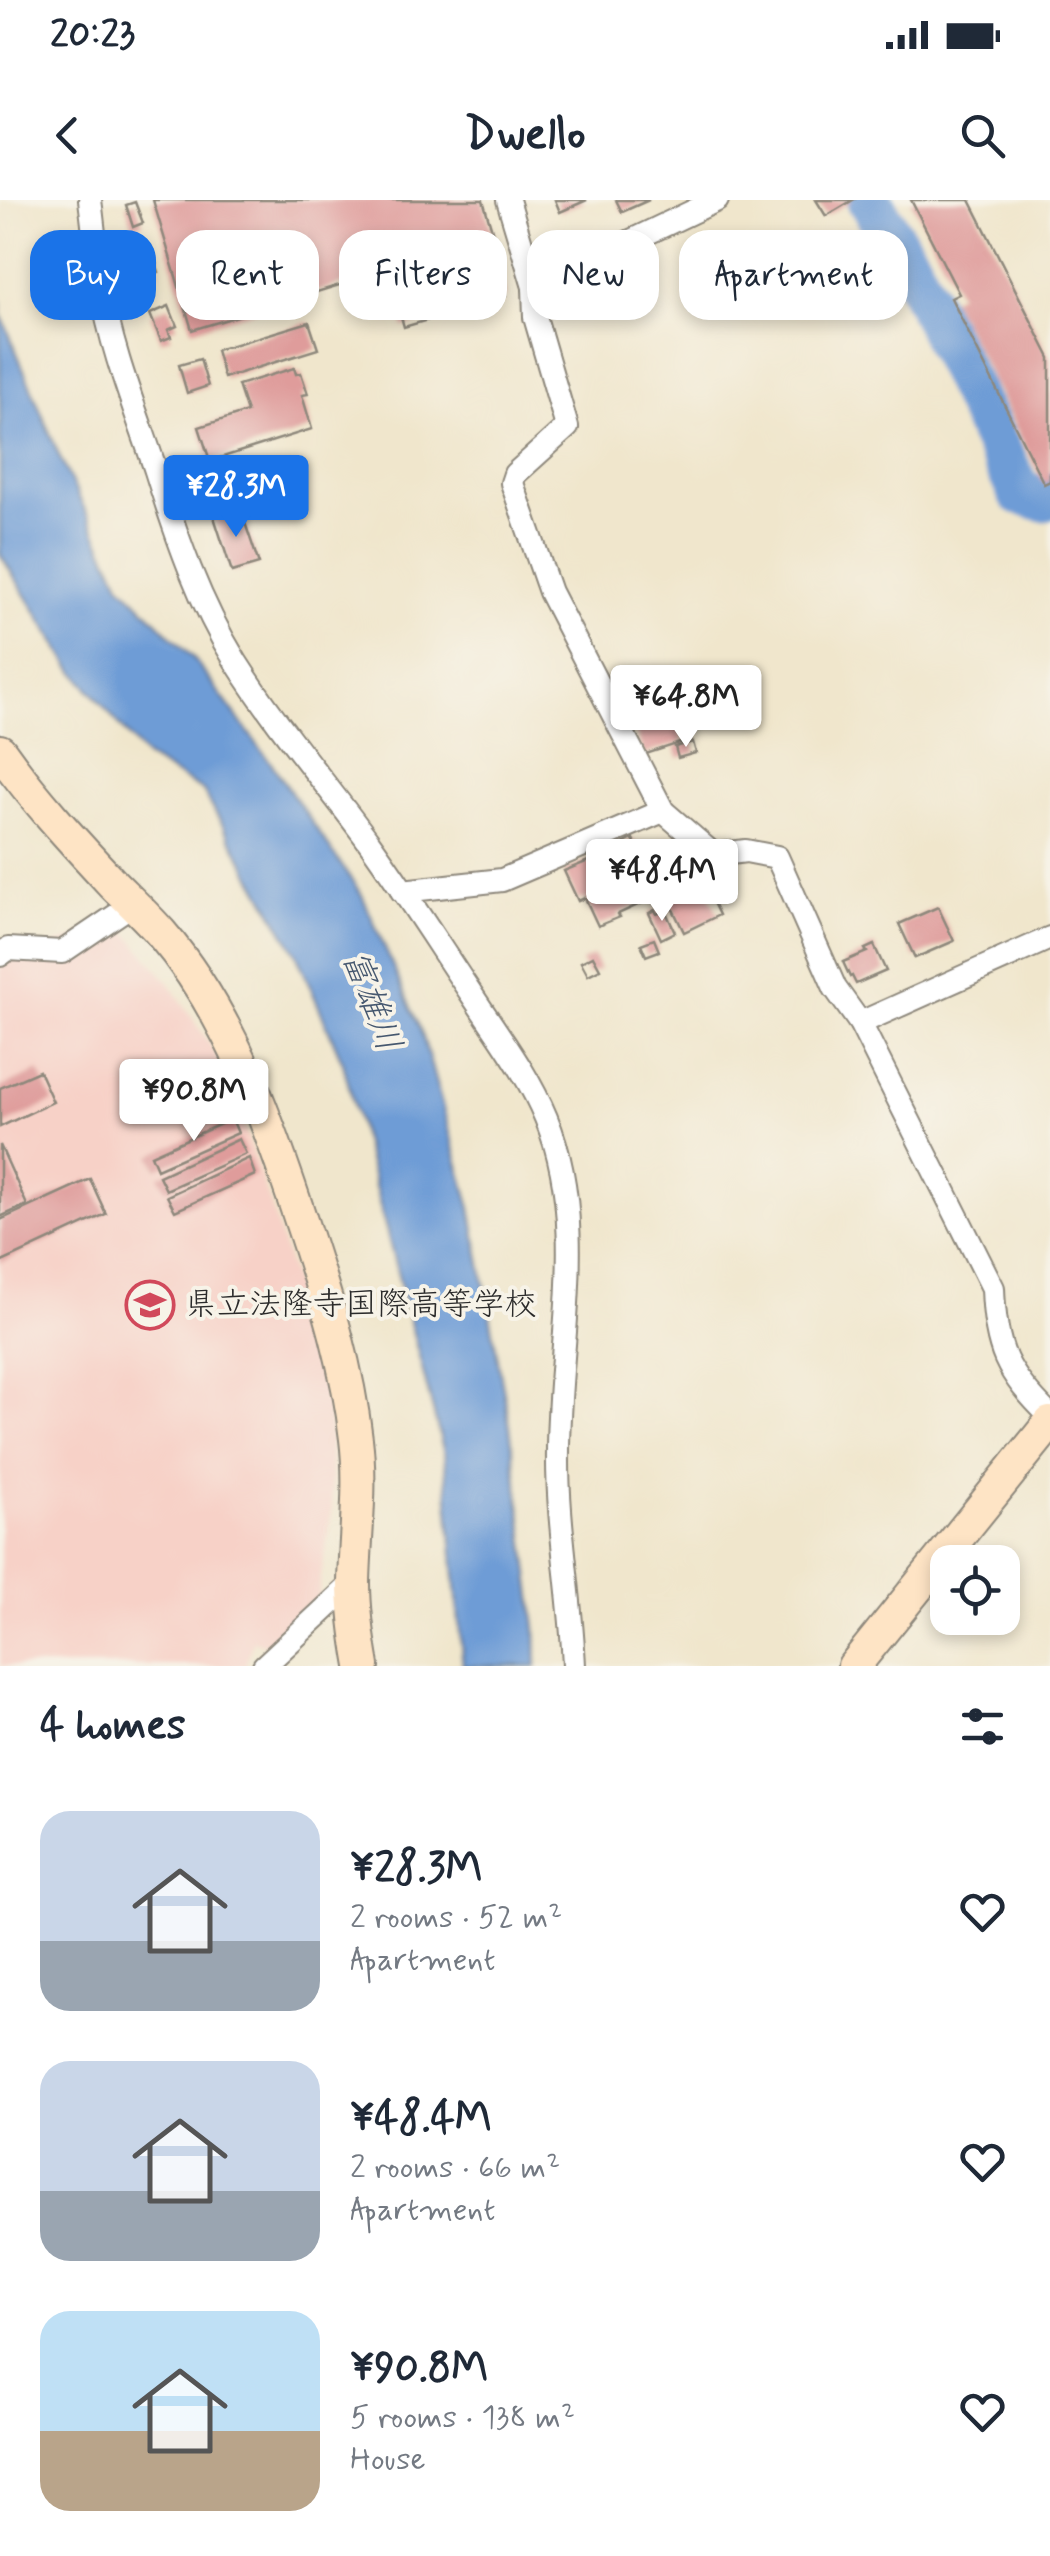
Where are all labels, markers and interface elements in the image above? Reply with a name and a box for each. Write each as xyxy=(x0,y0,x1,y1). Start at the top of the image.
text: 20:23 xyxy=(50,11,135,60)
text: Dwello xyxy=(465,106,585,165)
icon: back xyxy=(40,108,95,163)
icon: search xyxy=(955,108,1010,163)
chip: Buy xyxy=(30,230,156,320)
chip: Rent xyxy=(176,230,319,320)
chip: Filters xyxy=(339,230,507,320)
chip: New xyxy=(527,230,659,320)
chip: Apartment xyxy=(679,230,908,320)
pin: ¥28.3M xyxy=(155,455,317,540)
text: ¥28.3M xyxy=(186,466,286,508)
pin: ¥64.8M xyxy=(605,665,767,750)
text: ¥64.8M xyxy=(632,676,740,718)
pin: ¥48.4M xyxy=(581,839,743,924)
text: ¥48.4M xyxy=(608,850,716,892)
water label: 富雄川 xyxy=(331,944,411,1058)
pin: ¥90.8M xyxy=(113,1059,275,1144)
text: ¥90.8M xyxy=(141,1070,247,1112)
school or university icon: 県立法隆寺国際高等学校 xyxy=(124,1279,176,1331)
place label: 県立法隆寺国際高等学校 xyxy=(185,1284,537,1326)
map controls xyxy=(930,1545,1020,1635)
button: locate xyxy=(930,1545,1020,1635)
text: 4 homes xyxy=(40,1699,186,1754)
icon: filters xyxy=(955,1699,1010,1754)
text: ¥28.3M xyxy=(350,1842,482,1897)
icon: home xyxy=(120,1851,240,1971)
icon: heart xyxy=(955,1884,1010,1939)
text: 2 rooms · 52 m² xyxy=(350,1897,562,1939)
text: Apartment xyxy=(350,1939,495,1981)
text: ¥48.4M xyxy=(350,2092,492,2147)
icon: home xyxy=(120,2101,240,2221)
icon: heart xyxy=(955,2134,1010,2189)
text: 2 rooms · 66 m² xyxy=(350,2147,560,2189)
text: Apartment xyxy=(350,2189,495,2231)
text: ¥90.8M xyxy=(350,2342,488,2397)
icon: home xyxy=(120,2351,240,2471)
icon: heart xyxy=(955,2384,1010,2439)
text: 5 rooms · 138 m² xyxy=(350,2397,575,2439)
text: House xyxy=(350,2439,426,2481)

